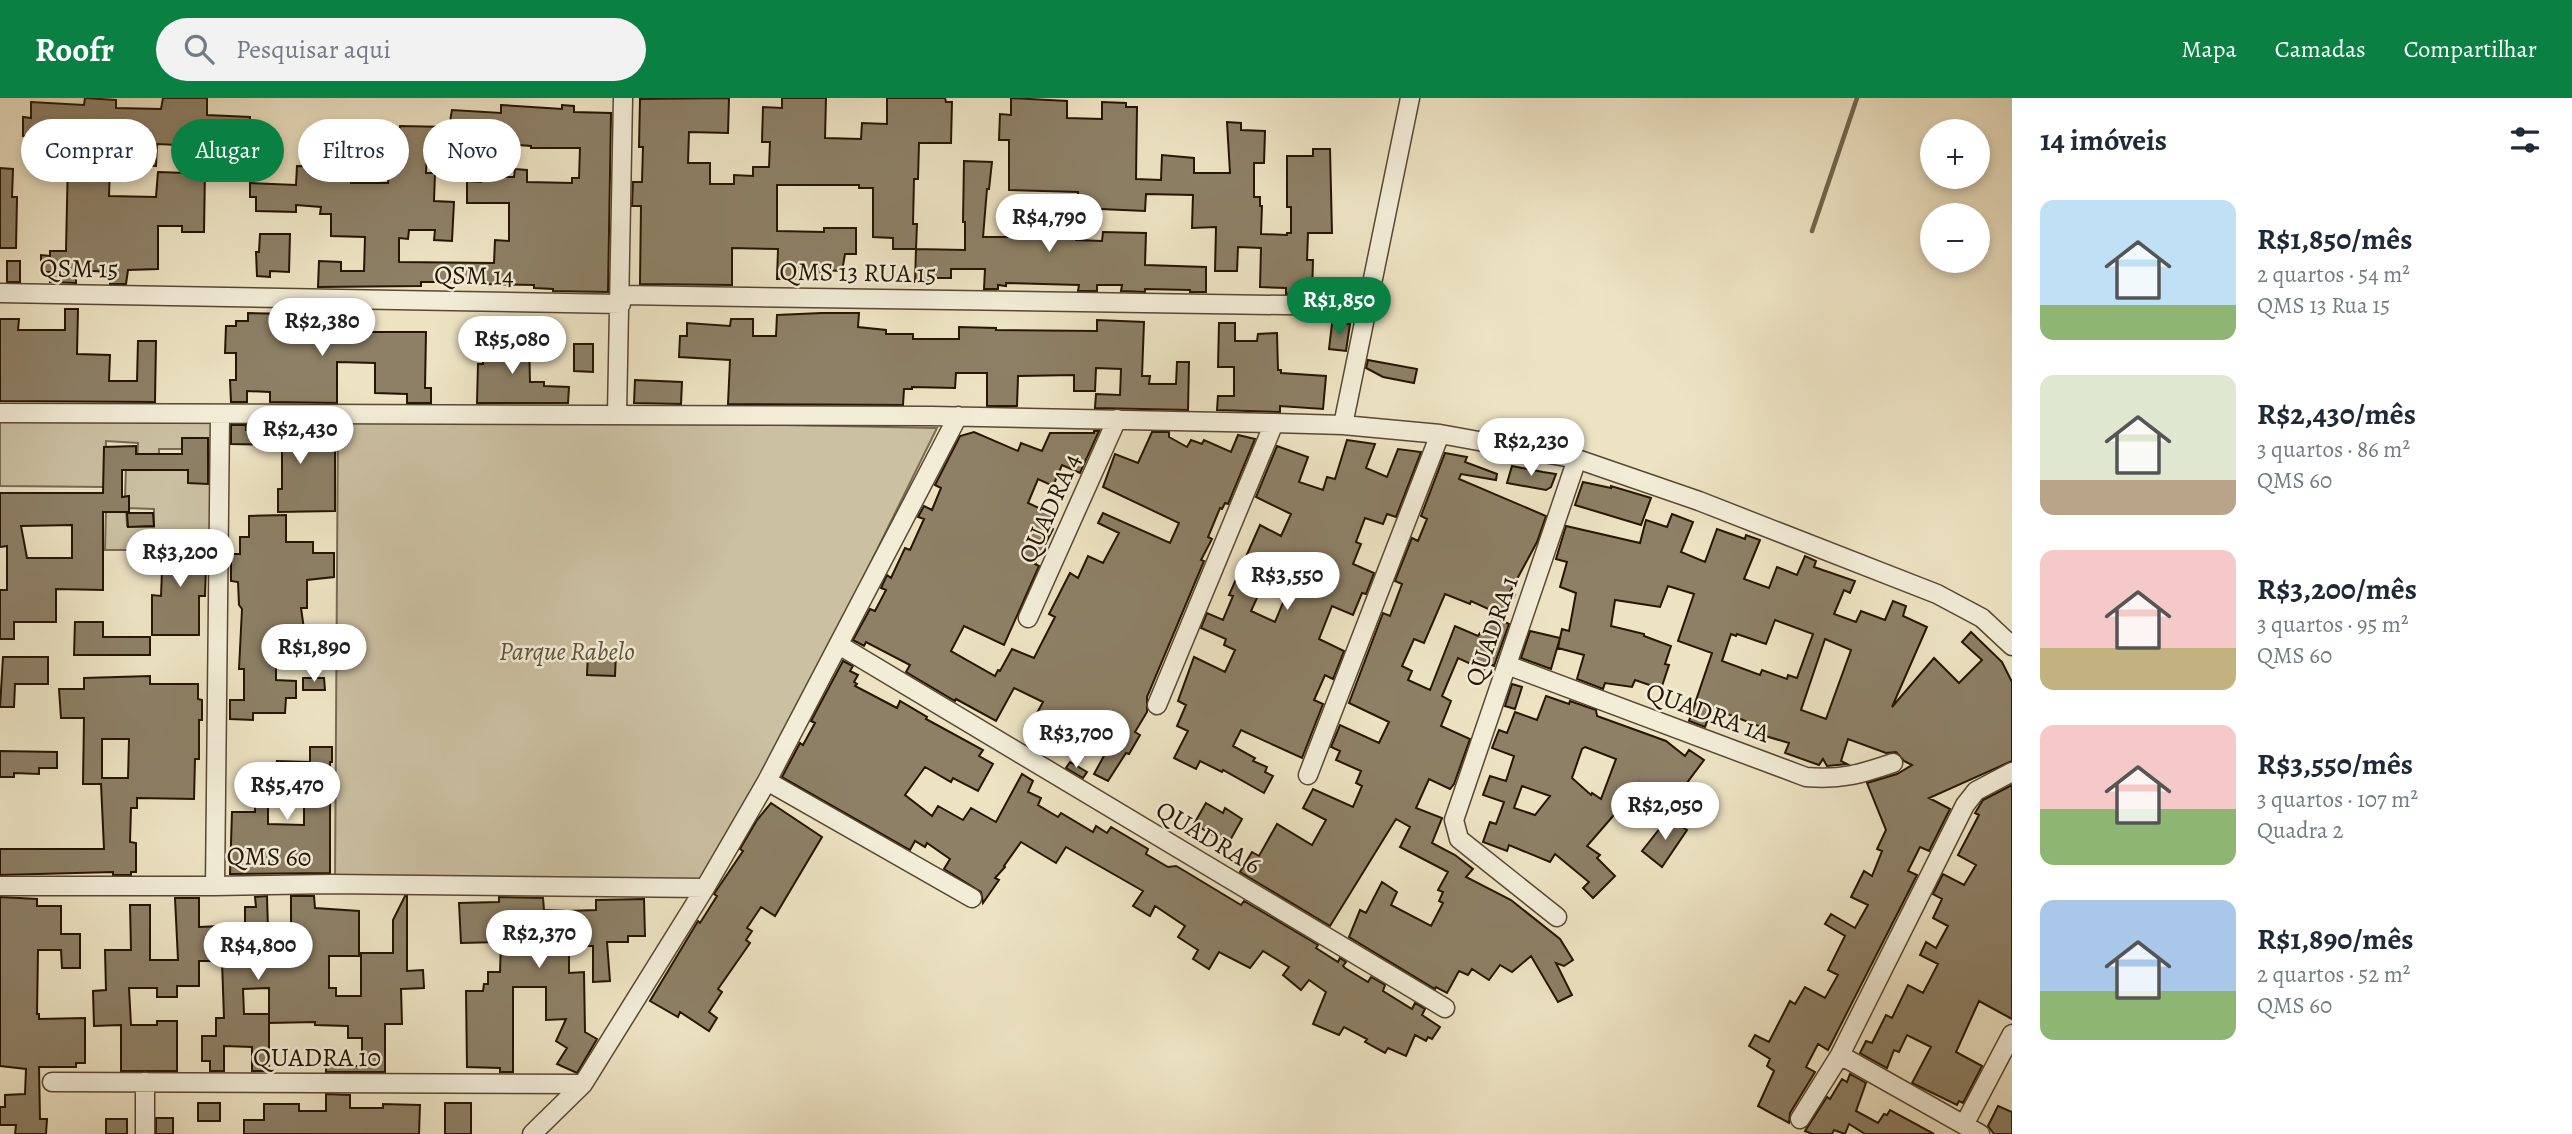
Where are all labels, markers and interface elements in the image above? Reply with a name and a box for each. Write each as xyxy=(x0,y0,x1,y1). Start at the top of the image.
search box xyxy=(156,18,646,81)
text: Roofr xyxy=(35,27,114,72)
icon: search xyxy=(180,30,218,68)
text: Pesquisar aqui xyxy=(236,32,391,67)
text: Mapa xyxy=(2182,33,2237,65)
text: Camadas xyxy=(2275,33,2366,65)
text: Compartilhar xyxy=(2404,33,2537,65)
chip: Comprar xyxy=(21,119,157,182)
chip: Alugar xyxy=(171,119,284,182)
chip: Filtros xyxy=(298,119,409,182)
chip: Novo xyxy=(423,119,521,182)
map controls xyxy=(1920,119,1990,273)
button: + xyxy=(1920,119,1990,189)
text: 14 imóveis xyxy=(2040,120,2167,160)
icon: filters xyxy=(2506,121,2544,159)
pin: R$4,790 xyxy=(984,194,1114,254)
text: R$4,790 xyxy=(1012,201,1086,232)
button: − xyxy=(1920,203,1990,273)
text: R$1,850/mês xyxy=(2257,219,2412,259)
icon: home xyxy=(2096,228,2180,312)
street label: QSM 15 xyxy=(39,250,119,287)
street label: QMS 13 RUA 15 xyxy=(779,254,937,291)
street label: QSM 14 xyxy=(434,257,514,294)
text: 2 quartos · 54 m² xyxy=(2257,259,2410,290)
pin: R$1,850 xyxy=(1274,278,1404,337)
text: R$1,850 xyxy=(1303,284,1375,315)
text: QMS 13 Rua 15 xyxy=(2257,290,2390,321)
pin: R$2,380 xyxy=(257,299,387,358)
text: R$2,380 xyxy=(284,305,360,336)
pin: R$5,080 xyxy=(447,316,577,376)
text: R$5,080 xyxy=(474,323,550,354)
text: R$2,430/mês xyxy=(2257,394,2416,434)
icon: home xyxy=(2096,403,2180,487)
pin: R$2,430 xyxy=(235,406,365,466)
text: R$2,430 xyxy=(262,413,338,444)
pin: R$2,230 xyxy=(1466,418,1596,478)
text: R$2,230 xyxy=(1493,425,1569,456)
text: 3 quartos · 86 m² xyxy=(2257,434,2410,465)
street label: QUADRA 4 xyxy=(1010,447,1089,569)
text: QMS 60 xyxy=(2257,465,2332,496)
pin: R$3,200 xyxy=(115,530,245,589)
text: R$3,200 xyxy=(142,536,218,567)
pin: R$3,550 xyxy=(1222,552,1352,612)
text: R$3,550 xyxy=(1251,559,1323,590)
text: R$3,200/mês xyxy=(2257,569,2417,609)
street label: QUADRA 1 xyxy=(1456,571,1527,691)
icon: home xyxy=(2096,578,2180,662)
text: 3 quartos · 95 m² xyxy=(2257,609,2409,640)
pin: R$1,890 xyxy=(249,624,379,684)
text: R$1,890 xyxy=(277,631,351,662)
park label: Parque Rabelo xyxy=(499,634,635,669)
text: QMS 60 xyxy=(2257,640,2332,671)
street label: QUADRA 1A xyxy=(1641,674,1775,751)
pin: R$3,700 xyxy=(1011,710,1141,770)
text: R$3,700 xyxy=(1039,717,1113,748)
text: R$3,550/mês xyxy=(2257,744,2413,784)
icon: home xyxy=(2096,753,2180,837)
pin: R$5,470 xyxy=(222,762,352,822)
text: R$5,470 xyxy=(250,769,324,800)
pin: R$2,050 xyxy=(1600,782,1730,842)
text: 3 quartos · 107 m² xyxy=(2257,784,2418,815)
text: R$2,050 xyxy=(1627,789,1703,820)
street label: QUADRA 6 xyxy=(1149,792,1268,883)
text: Quadra 2 xyxy=(2257,815,2343,846)
street label: QMS 60 xyxy=(226,838,312,875)
pin: R$2,370 xyxy=(474,910,604,970)
text: R$2,370 xyxy=(502,917,576,948)
text: R$1,890/mês xyxy=(2257,919,2414,959)
pin: R$4,800 xyxy=(193,922,323,982)
icon: home xyxy=(2096,928,2180,1012)
text: R$4,800 xyxy=(220,929,296,960)
text: 2 quartos · 52 m² xyxy=(2257,959,2410,990)
text: QMS 60 xyxy=(2257,990,2332,1021)
street label: QUADRA 10 xyxy=(253,1040,381,1075)

